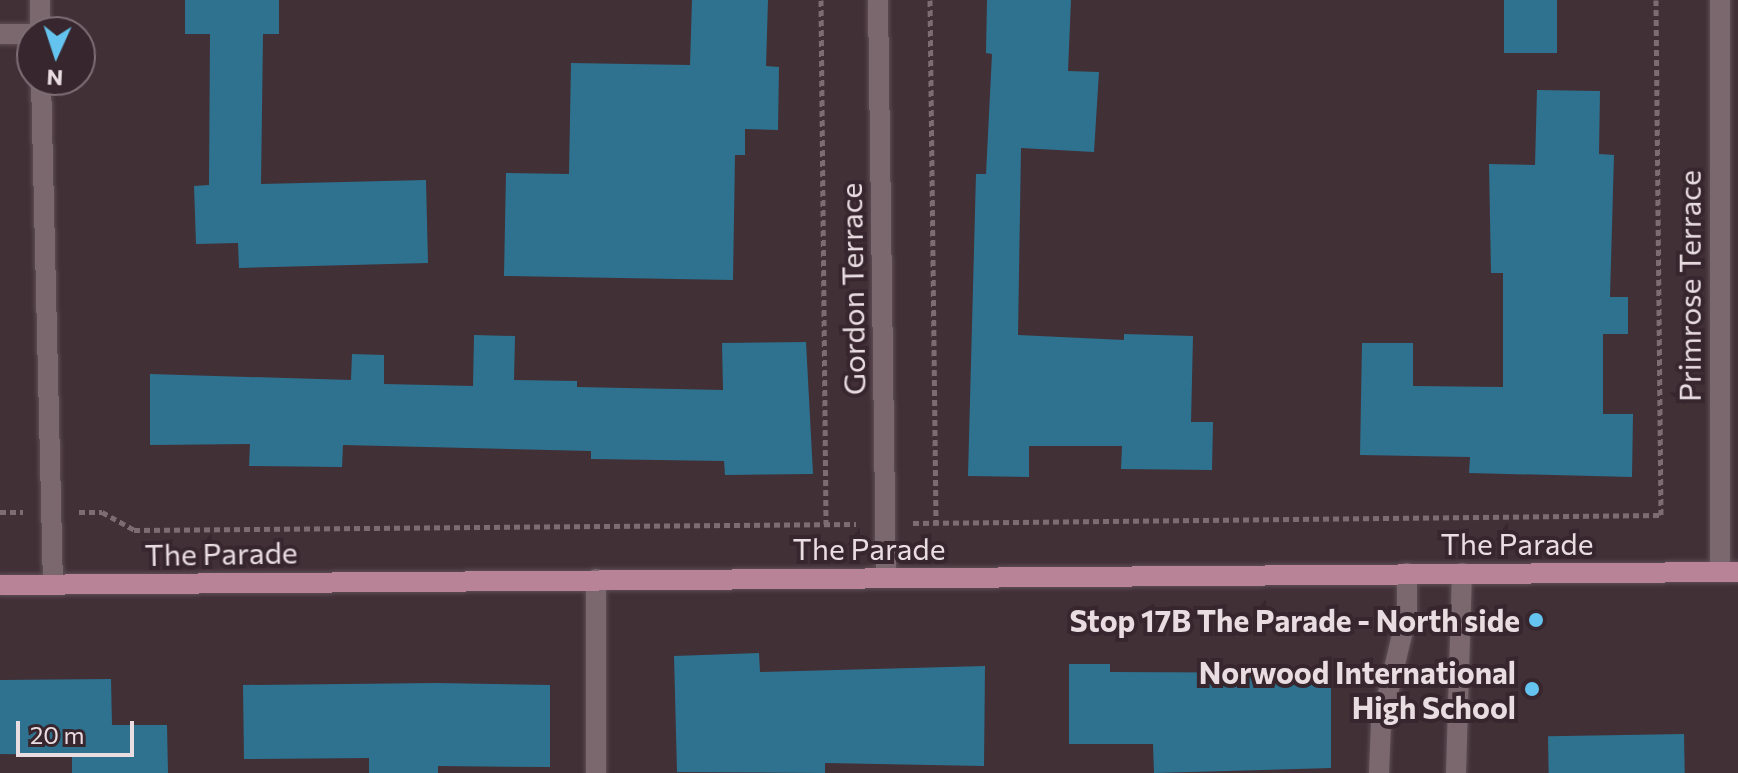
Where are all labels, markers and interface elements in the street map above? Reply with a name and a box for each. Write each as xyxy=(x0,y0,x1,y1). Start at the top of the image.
north arrow xyxy=(16,16,96,96)
text: N xyxy=(46,65,64,92)
street label: Primrose Terrace xyxy=(1671,170,1707,402)
street label: Gordon Terrace xyxy=(832,183,872,395)
street label: The Parade xyxy=(1440,525,1594,561)
street label: The Parade xyxy=(792,530,946,566)
street label: The Parade xyxy=(144,534,298,572)
place label: Stop 17B The Parade - North side xyxy=(1069,602,1520,638)
marker: Stop 17B The Parade - North side xyxy=(1527,611,1545,629)
place label: Norwood International High School xyxy=(1199,654,1516,724)
marker: Norwood International High School xyxy=(1523,680,1541,698)
scale bar xyxy=(20,705,138,755)
text: 20 m xyxy=(30,720,84,749)

